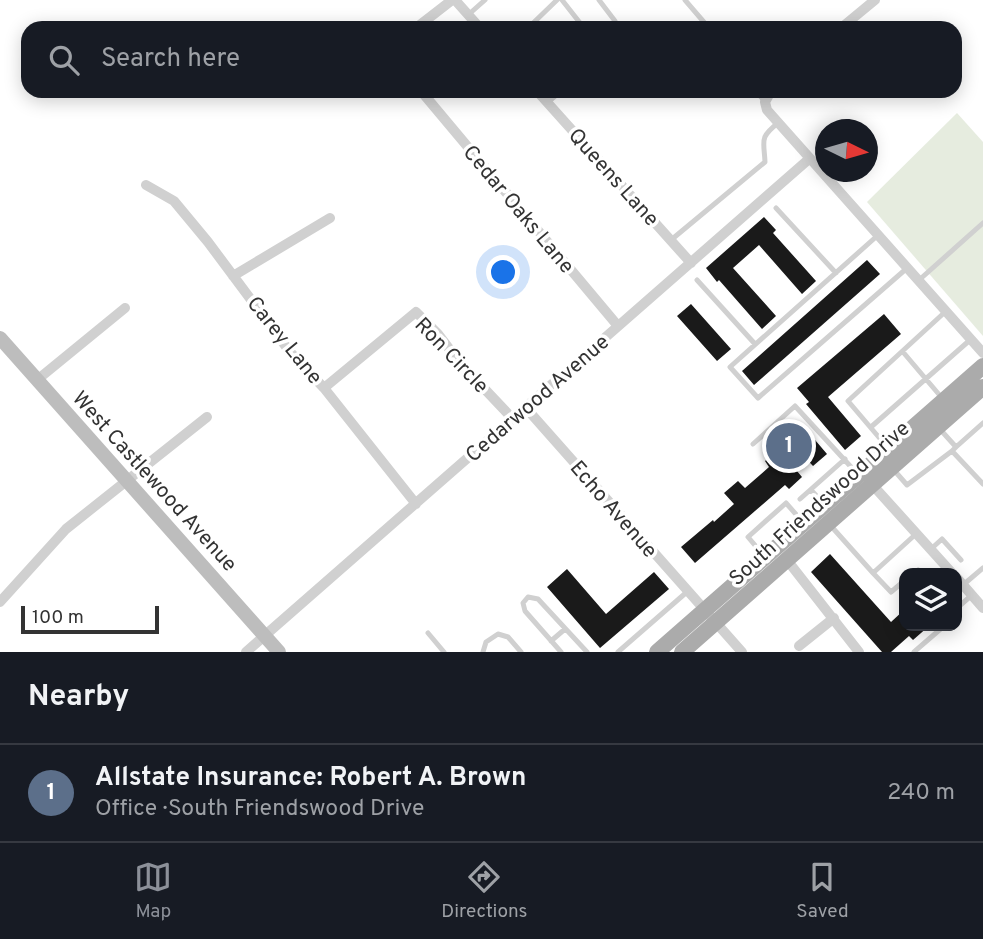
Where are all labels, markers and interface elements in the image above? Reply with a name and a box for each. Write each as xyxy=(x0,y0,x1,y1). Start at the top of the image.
search box xyxy=(21,21,962,98)
icon: search xyxy=(45,41,83,79)
text: Search here xyxy=(101,43,240,76)
north arrow xyxy=(815,119,878,182)
street label: Queens Lane xyxy=(562,123,664,233)
street label: Cedar Oaks Lane xyxy=(456,140,579,280)
your location xyxy=(486,255,520,289)
street label: Carey Lane xyxy=(240,291,328,391)
street label: Ron Circle xyxy=(408,312,494,400)
street label: Cedarwood Avenue xyxy=(461,329,615,469)
street label: West Castlewood Avenue xyxy=(65,386,242,578)
street label: South Friendswood Drive xyxy=(724,416,916,592)
pin: 1 xyxy=(766,420,812,472)
street label: Echo Avenue xyxy=(563,456,663,564)
map controls xyxy=(899,568,962,631)
button: layers xyxy=(899,568,962,631)
scale bar xyxy=(21,603,159,635)
text: 100 m xyxy=(32,606,84,630)
text: Nearby xyxy=(28,679,129,716)
text: Allstate Insurance: Robert A. Brown xyxy=(95,762,527,795)
text: 1 xyxy=(46,779,56,808)
text: 240 m xyxy=(887,779,955,808)
text: Office · South Friendswood Drive xyxy=(95,795,424,824)
tab: Map xyxy=(134,858,172,924)
tab: Directions xyxy=(441,858,528,924)
tab: Saved xyxy=(796,858,849,924)

